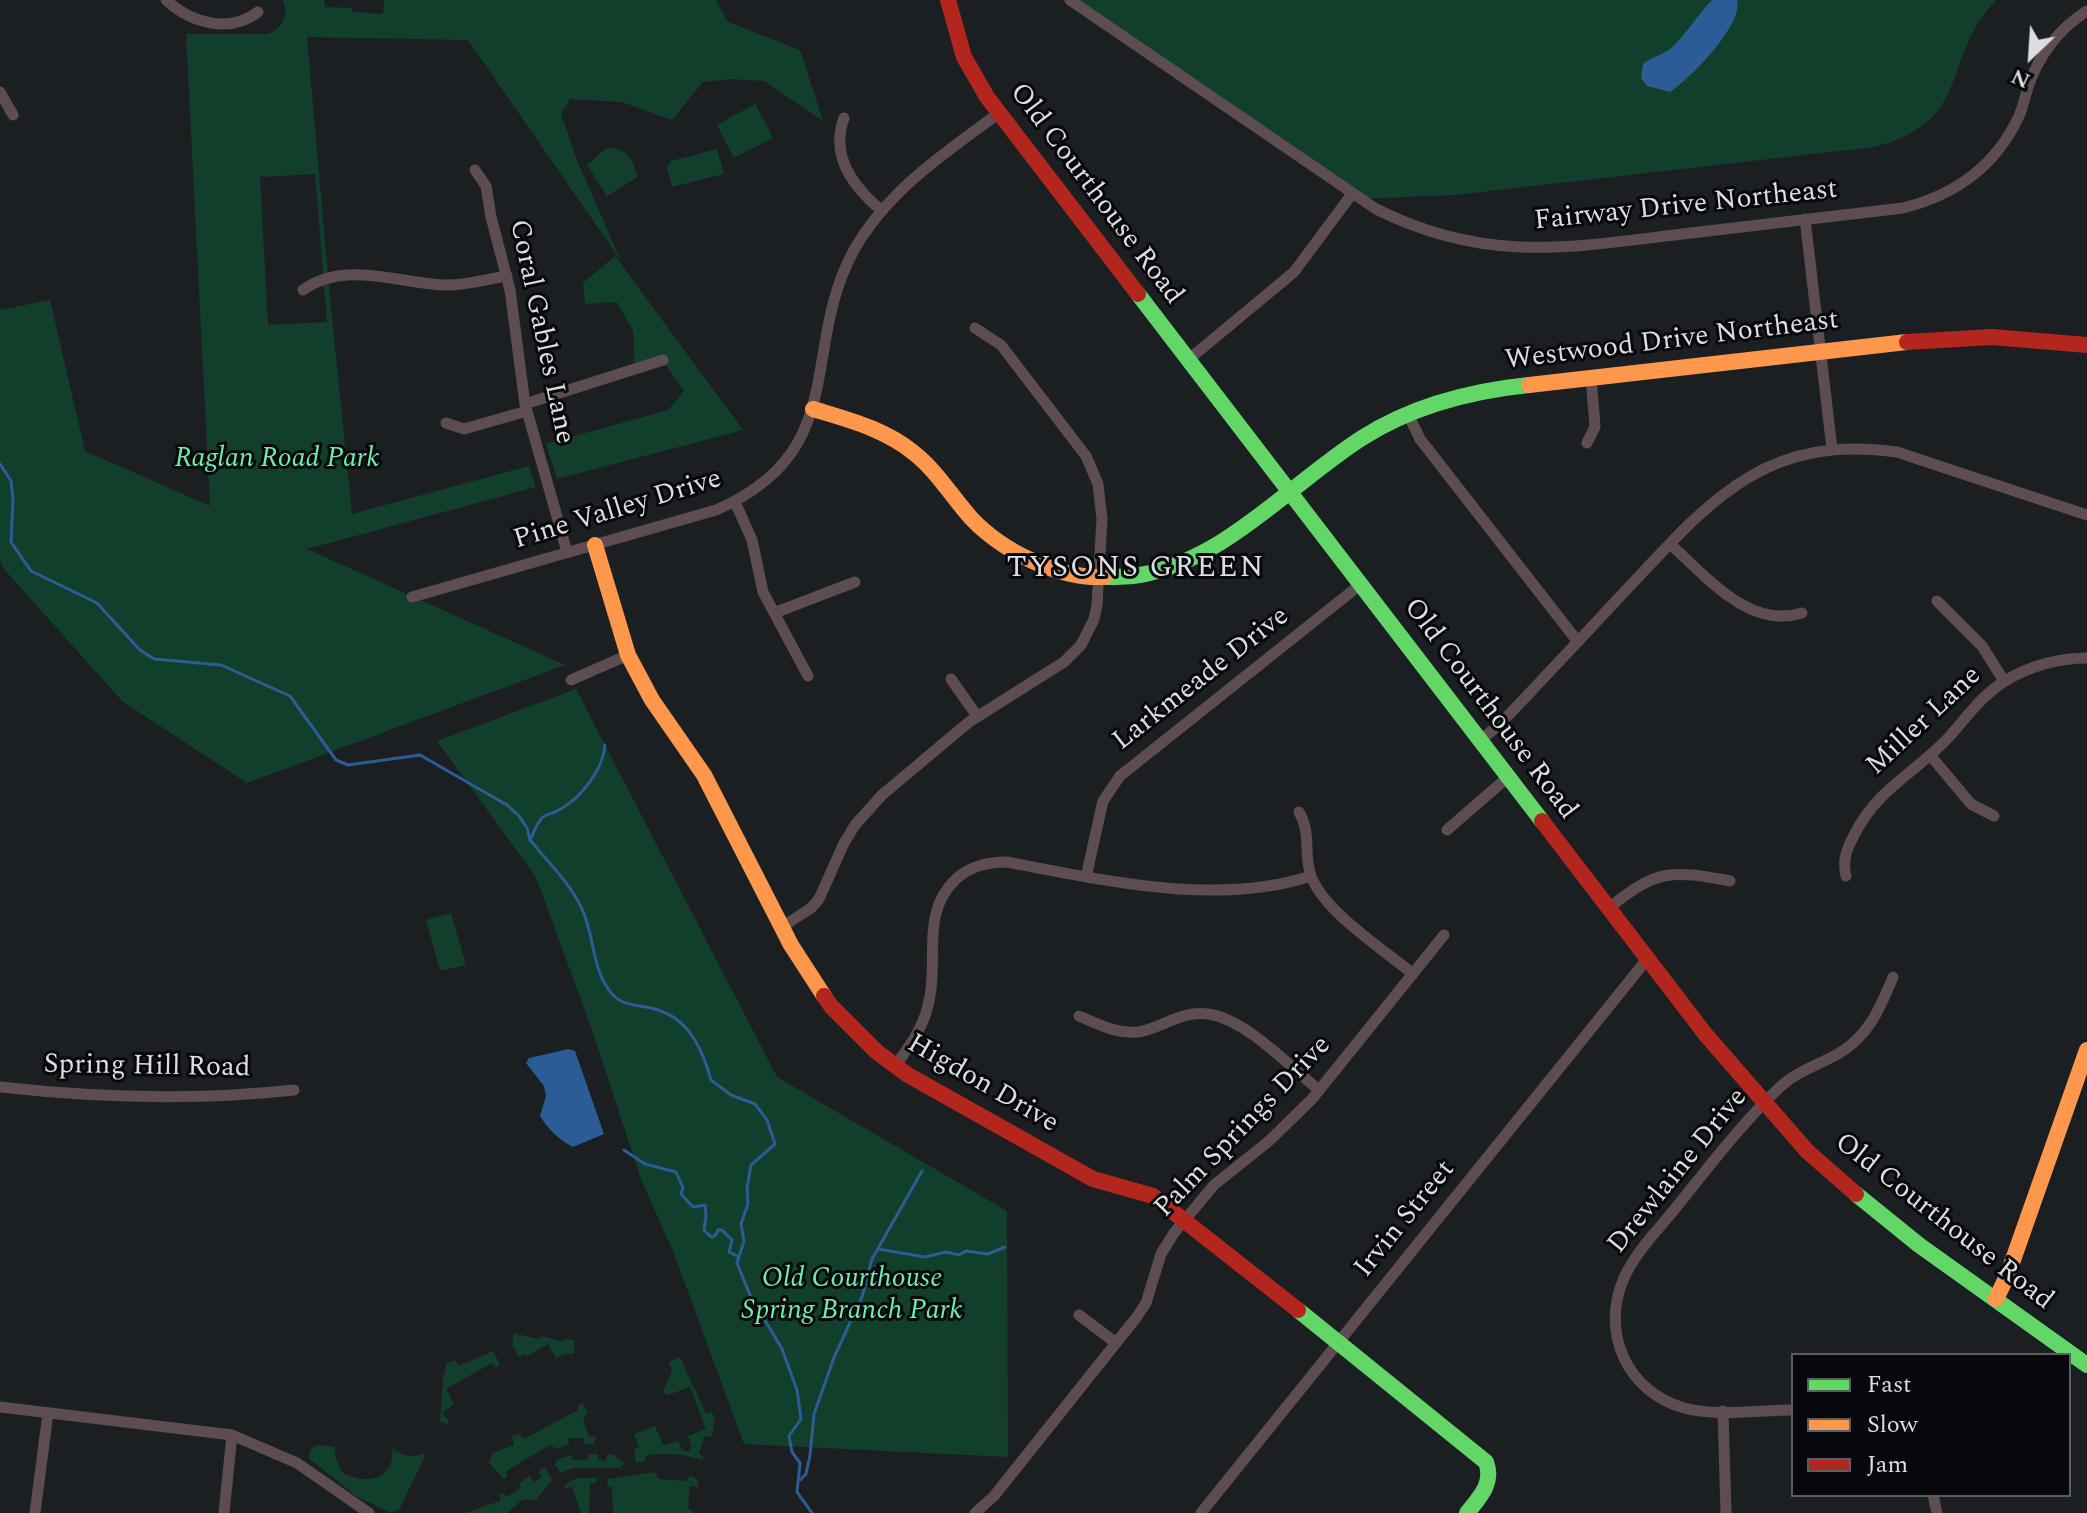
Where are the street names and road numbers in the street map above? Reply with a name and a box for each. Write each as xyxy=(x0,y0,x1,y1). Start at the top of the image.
street label: Old Courthouse Road xyxy=(1001,78,1189,312)
street label: Fairway Drive Northeast xyxy=(1533,174,1839,240)
street label: Coral Gables Lane xyxy=(500,217,580,447)
street label: Westwood Drive Northeast xyxy=(1503,305,1841,379)
street label: Pine Valley Drive xyxy=(510,463,726,559)
street label: Old Courthouse Road xyxy=(1395,593,1583,827)
street label: Larkmeade Drive xyxy=(1107,601,1297,759)
street label: Miller Lane xyxy=(1861,660,1989,784)
street label: Higdon Drive xyxy=(900,1028,1064,1142)
street label: Palm Springs Drive xyxy=(1149,1030,1339,1226)
street label: Spring Hill Road xyxy=(43,1049,251,1087)
street label: Drewlaine Drive xyxy=(1602,1082,1756,1262)
street label: Old Courthouse Road xyxy=(1827,1127,2059,1319)
street label: Irvin Street xyxy=(1349,1155,1463,1285)

